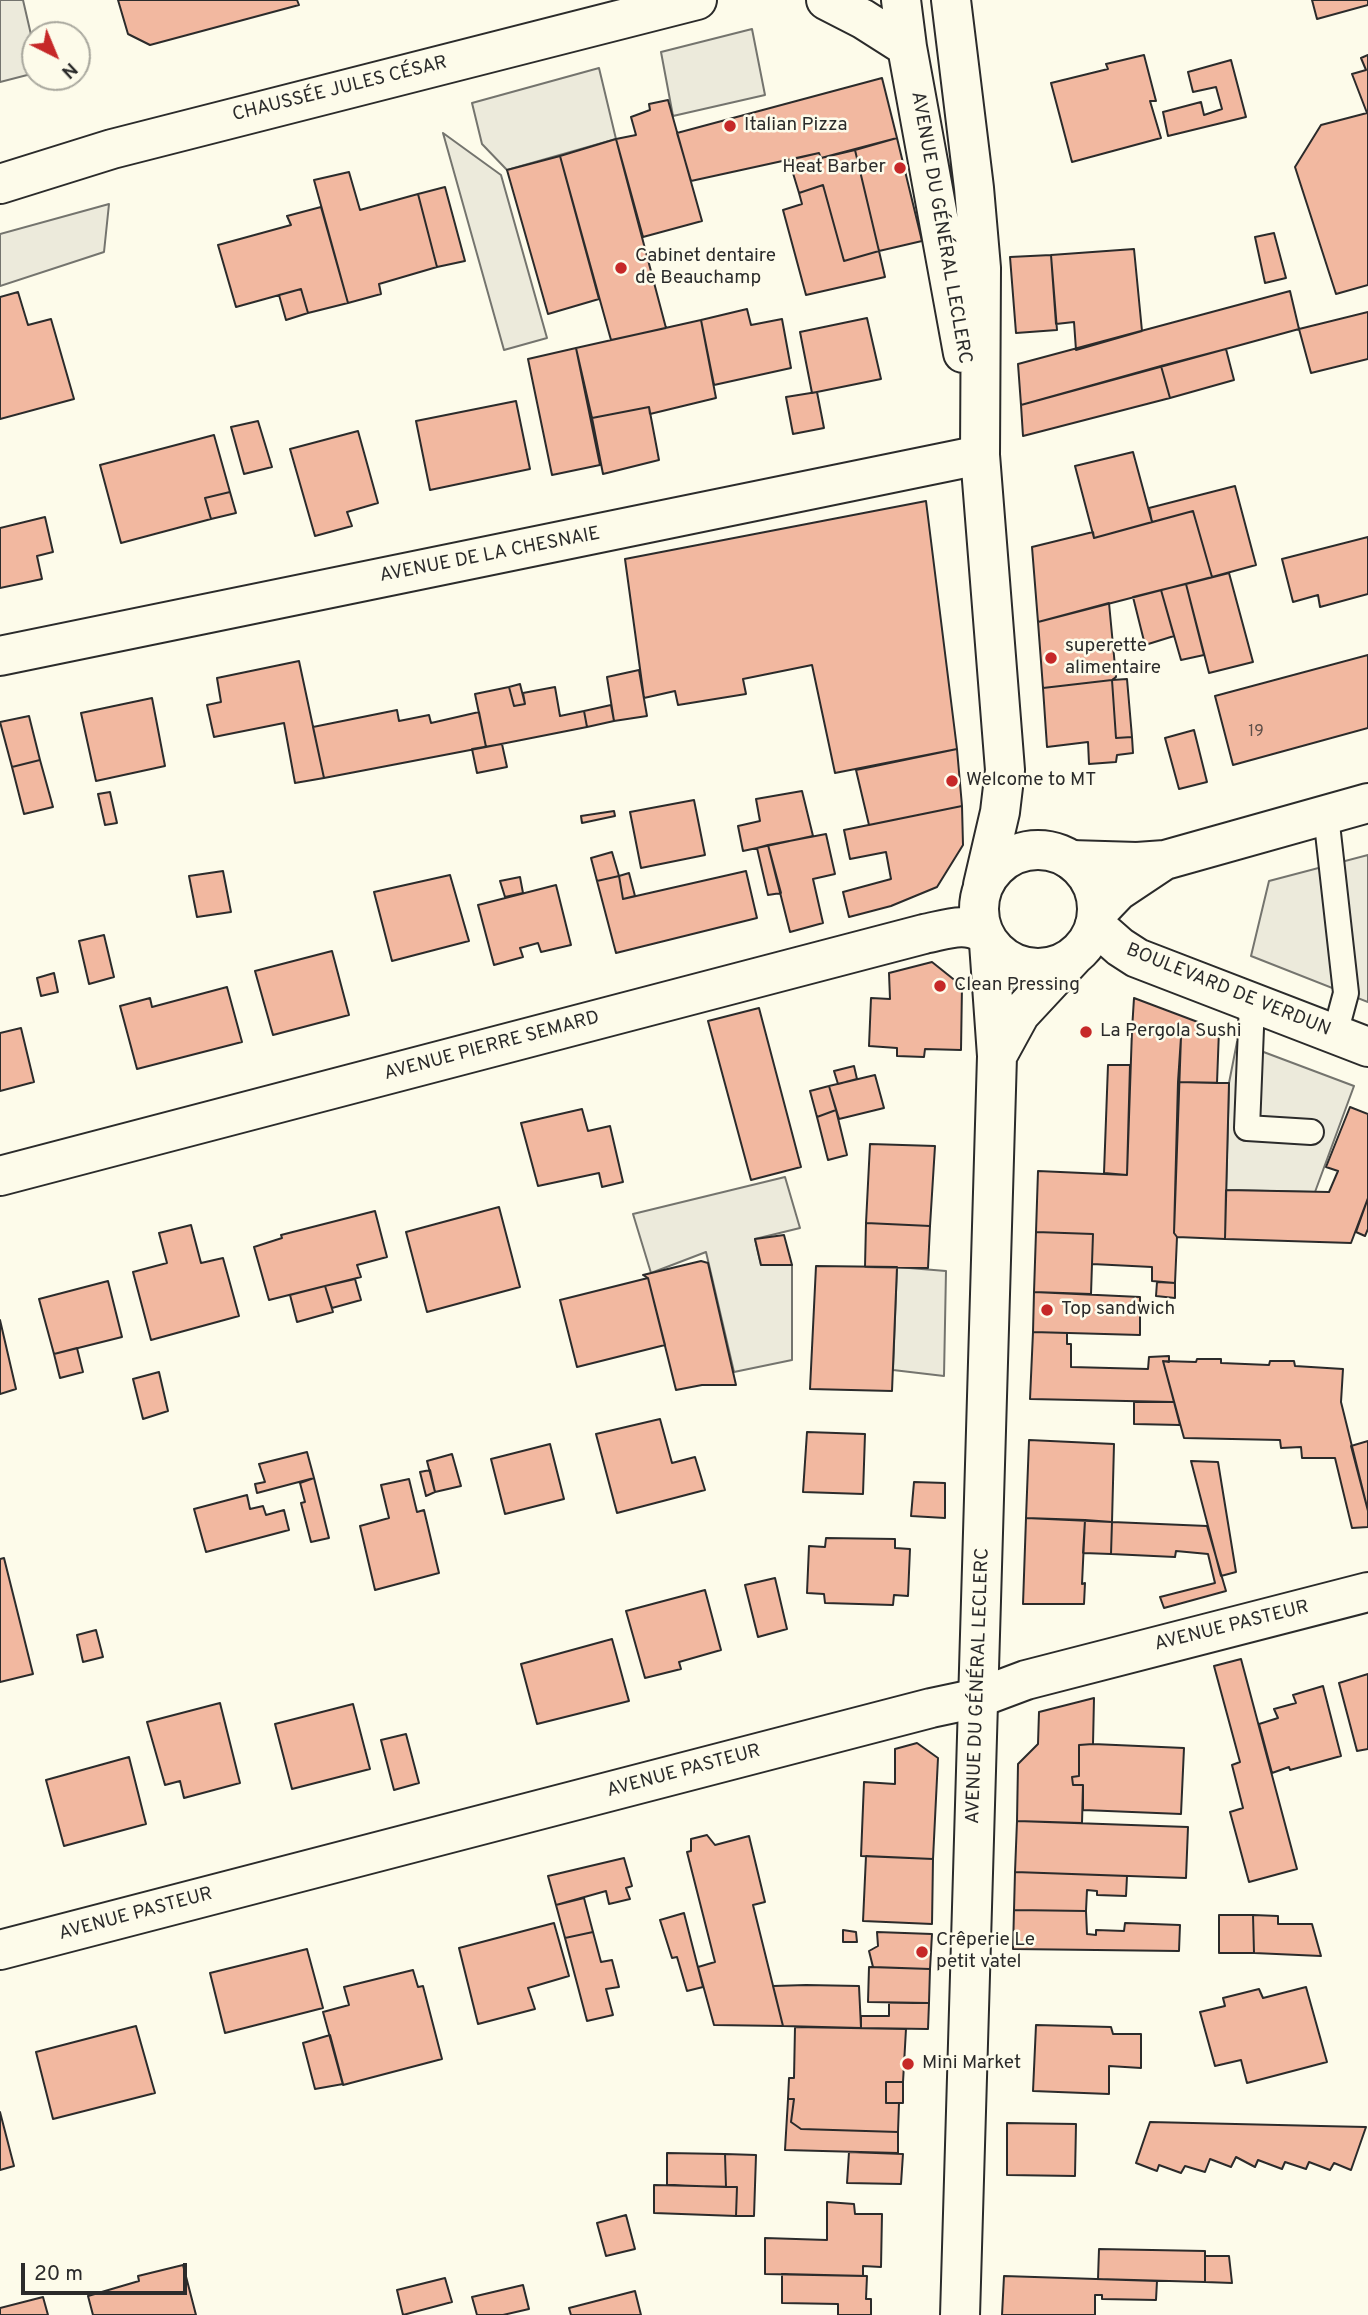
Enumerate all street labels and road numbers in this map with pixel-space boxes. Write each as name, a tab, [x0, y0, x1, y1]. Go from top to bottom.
street label: CHAUSSÉE JULES CÉSAR	[230, 52, 450, 128]
street label: AVENUE DU GÉNÉRAL LECLERC	[905, 90, 975, 366]
street label: AVENUE DE LA CHESNAIE	[378, 523, 602, 589]
street label: BOULEVARD DE VERDUN	[1122, 940, 1334, 1042]
street label: AVENUE PIERRE SEMARD	[382, 1007, 602, 1087]
street label: AVENUE DU GÉNÉRAL LECLERC	[963, 1548, 995, 1824]
street label: AVENUE PASTEUR	[1152, 1597, 1312, 1657]
street label: AVENUE PASTEUR	[605, 1740, 763, 1804]
street label: AVENUE PASTEUR	[57, 1883, 215, 1947]

